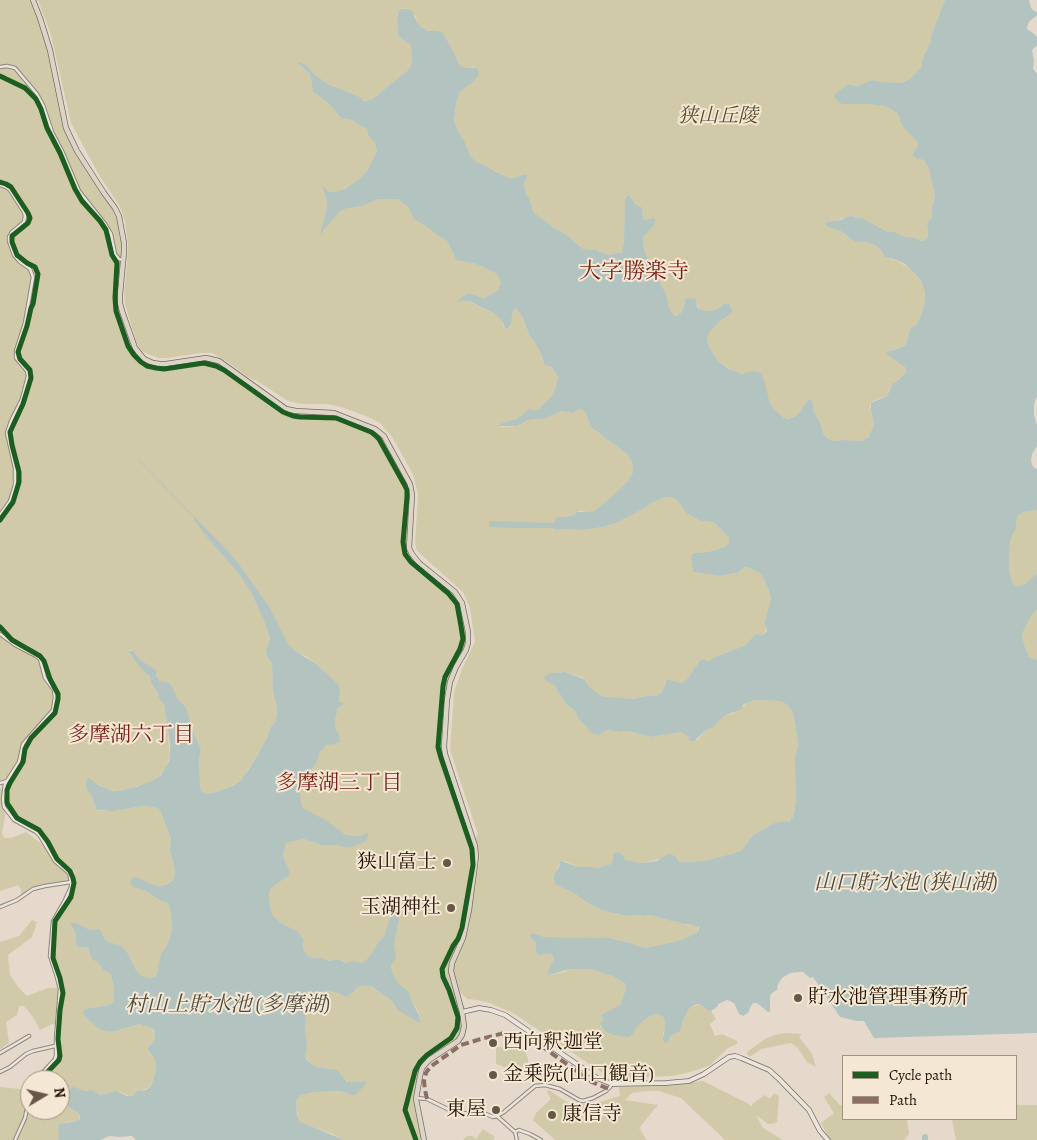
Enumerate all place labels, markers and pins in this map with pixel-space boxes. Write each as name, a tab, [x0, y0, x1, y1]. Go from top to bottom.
place label: 狭山富士	[357, 851, 437, 875]
marker: 狭山富士	[441, 857, 453, 869]
place label: 玉湖神社	[361, 896, 441, 920]
marker: 玉湖神社	[445, 902, 457, 914]
place label: 貯水池管理事務所	[808, 986, 968, 1010]
marker: 貯水池管理事務所	[792, 992, 804, 1004]
place label: 西向釈迦堂	[503, 1031, 603, 1055]
marker: 西向釈迦堂	[487, 1037, 499, 1049]
place label: 金乗院(山口観音)	[503, 1063, 654, 1087]
marker: 金乗院(山口観音)	[487, 1069, 499, 1081]
place label: 東屋	[446, 1098, 486, 1122]
place label: 康信寺	[562, 1103, 622, 1127]
marker: 東屋	[490, 1104, 502, 1116]
marker: 康信寺	[546, 1109, 558, 1121]

